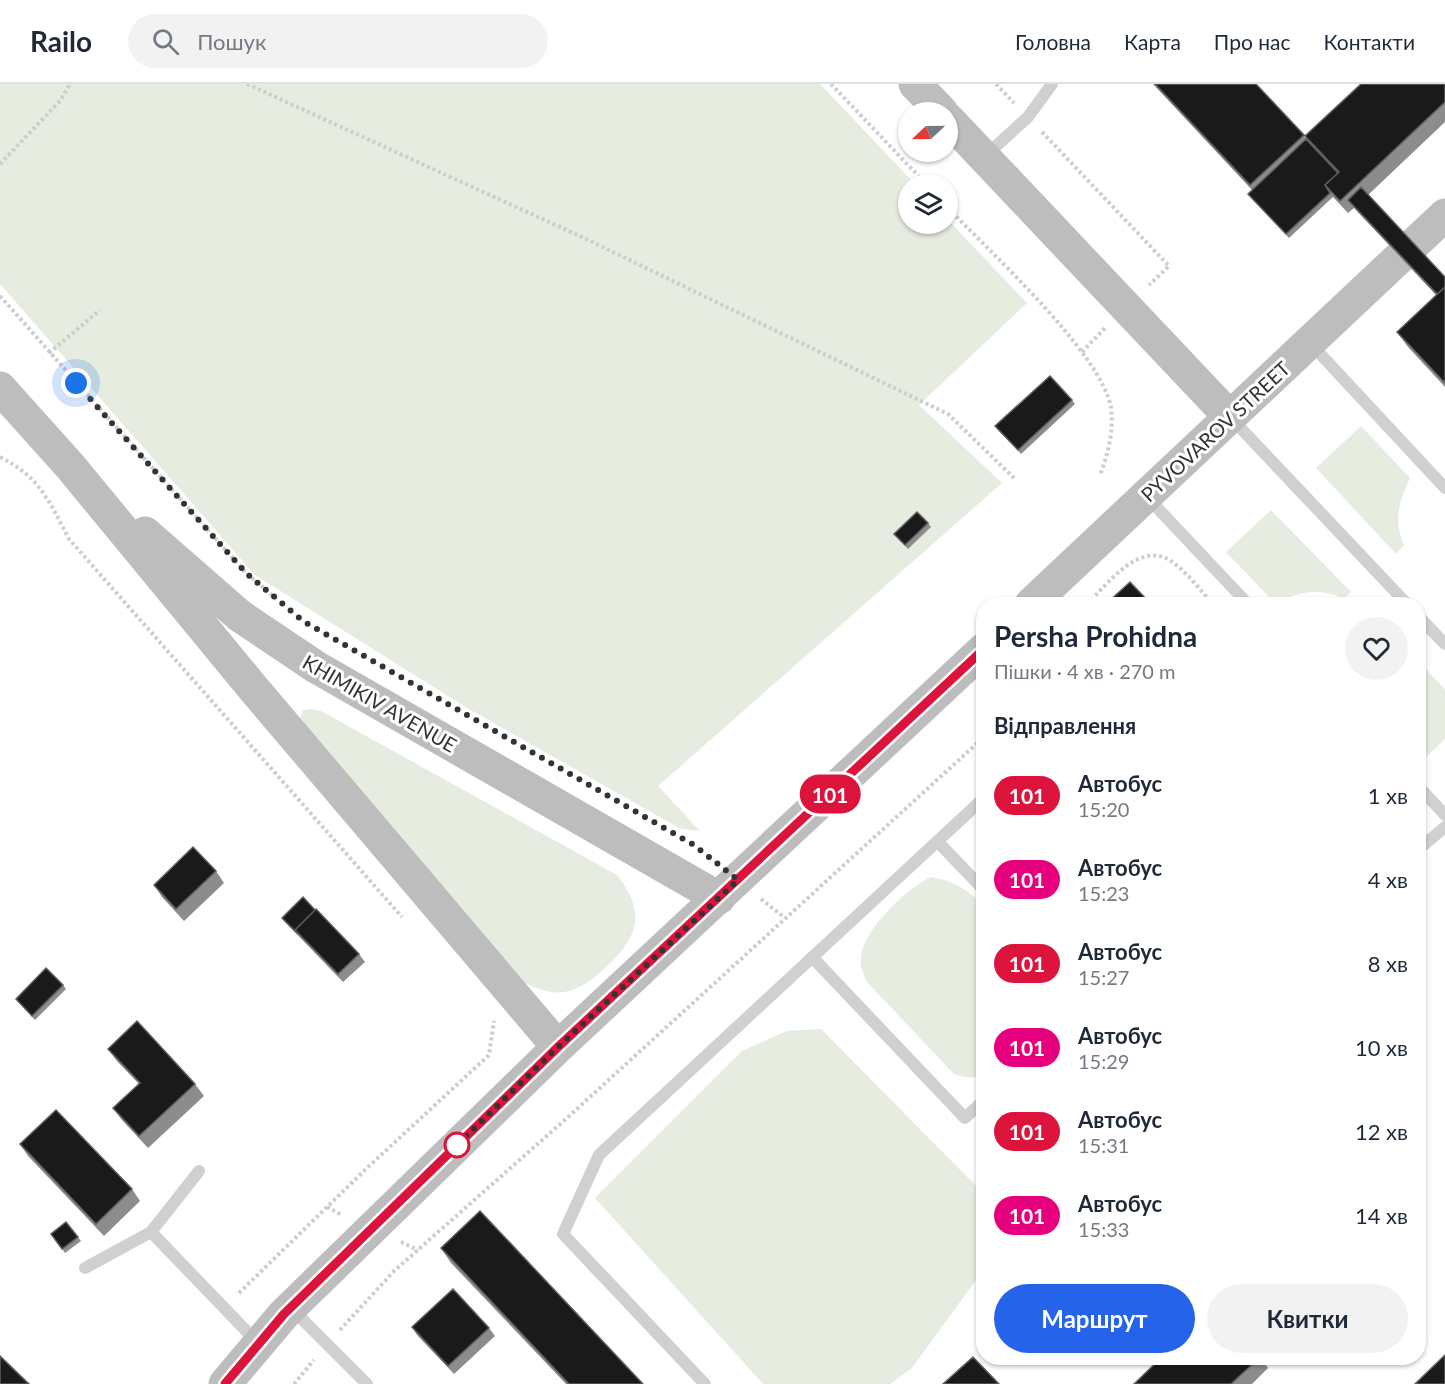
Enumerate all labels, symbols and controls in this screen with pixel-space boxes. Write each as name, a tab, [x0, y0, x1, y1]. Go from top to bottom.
search box	[128, 14, 548, 68]
text: Railo	[30, 24, 92, 58]
icon: search	[149, 25, 182, 58]
text: Пошук	[197, 28, 266, 55]
text: Головна	[1015, 29, 1091, 54]
text: Карта	[1124, 29, 1181, 54]
text: Про нас	[1214, 29, 1290, 54]
text: Контакти	[1323, 29, 1415, 54]
north arrow	[898, 102, 958, 162]
map controls	[898, 102, 958, 234]
button: layers	[898, 174, 958, 234]
street label: PYVOVAROV STREET	[1136, 356, 1295, 506]
your location	[61, 368, 91, 398]
button: heart	[1345, 617, 1408, 680]
text: Persha Prohidna	[994, 619, 1197, 653]
street label: KHIMIKIV AVENUE	[299, 649, 461, 757]
text: Пішки · 4 хв · 270 m	[994, 659, 1176, 683]
text: Відправлення	[994, 712, 1136, 739]
text: Автобус	[1078, 770, 1162, 797]
line badge: 101	[796, 774, 864, 814]
text: 101	[812, 782, 848, 807]
text: 1 хв	[1368, 782, 1408, 809]
text: 101	[1009, 783, 1045, 808]
text: 15:20	[1078, 797, 1129, 821]
text: Автобус	[1078, 854, 1162, 881]
text: 4 хв	[1368, 866, 1408, 893]
text: 101	[1009, 867, 1045, 892]
text: 15:23	[1078, 881, 1129, 905]
text: Автобус	[1078, 938, 1162, 965]
text: 8 хв	[1368, 950, 1408, 977]
text: 101	[1009, 951, 1045, 976]
text: 15:27	[1078, 965, 1129, 989]
text: Автобус	[1078, 1022, 1162, 1049]
text: 10 хв	[1355, 1034, 1408, 1061]
text: 101	[1009, 1035, 1045, 1060]
text: 15:29	[1078, 1049, 1129, 1073]
text: Автобус	[1078, 1106, 1162, 1133]
text: 12 хв	[1355, 1118, 1408, 1145]
text: 101	[1009, 1119, 1045, 1144]
unlabelled marker	[444, 1132, 470, 1158]
text: 15:31	[1078, 1133, 1129, 1157]
text: Автобус	[1078, 1190, 1162, 1217]
text: 14 хв	[1355, 1202, 1408, 1229]
text: 101	[1009, 1203, 1045, 1228]
text: 15:33	[1078, 1217, 1129, 1241]
button: Маршрут	[994, 1284, 1195, 1353]
button: Квитки	[1207, 1284, 1408, 1353]

